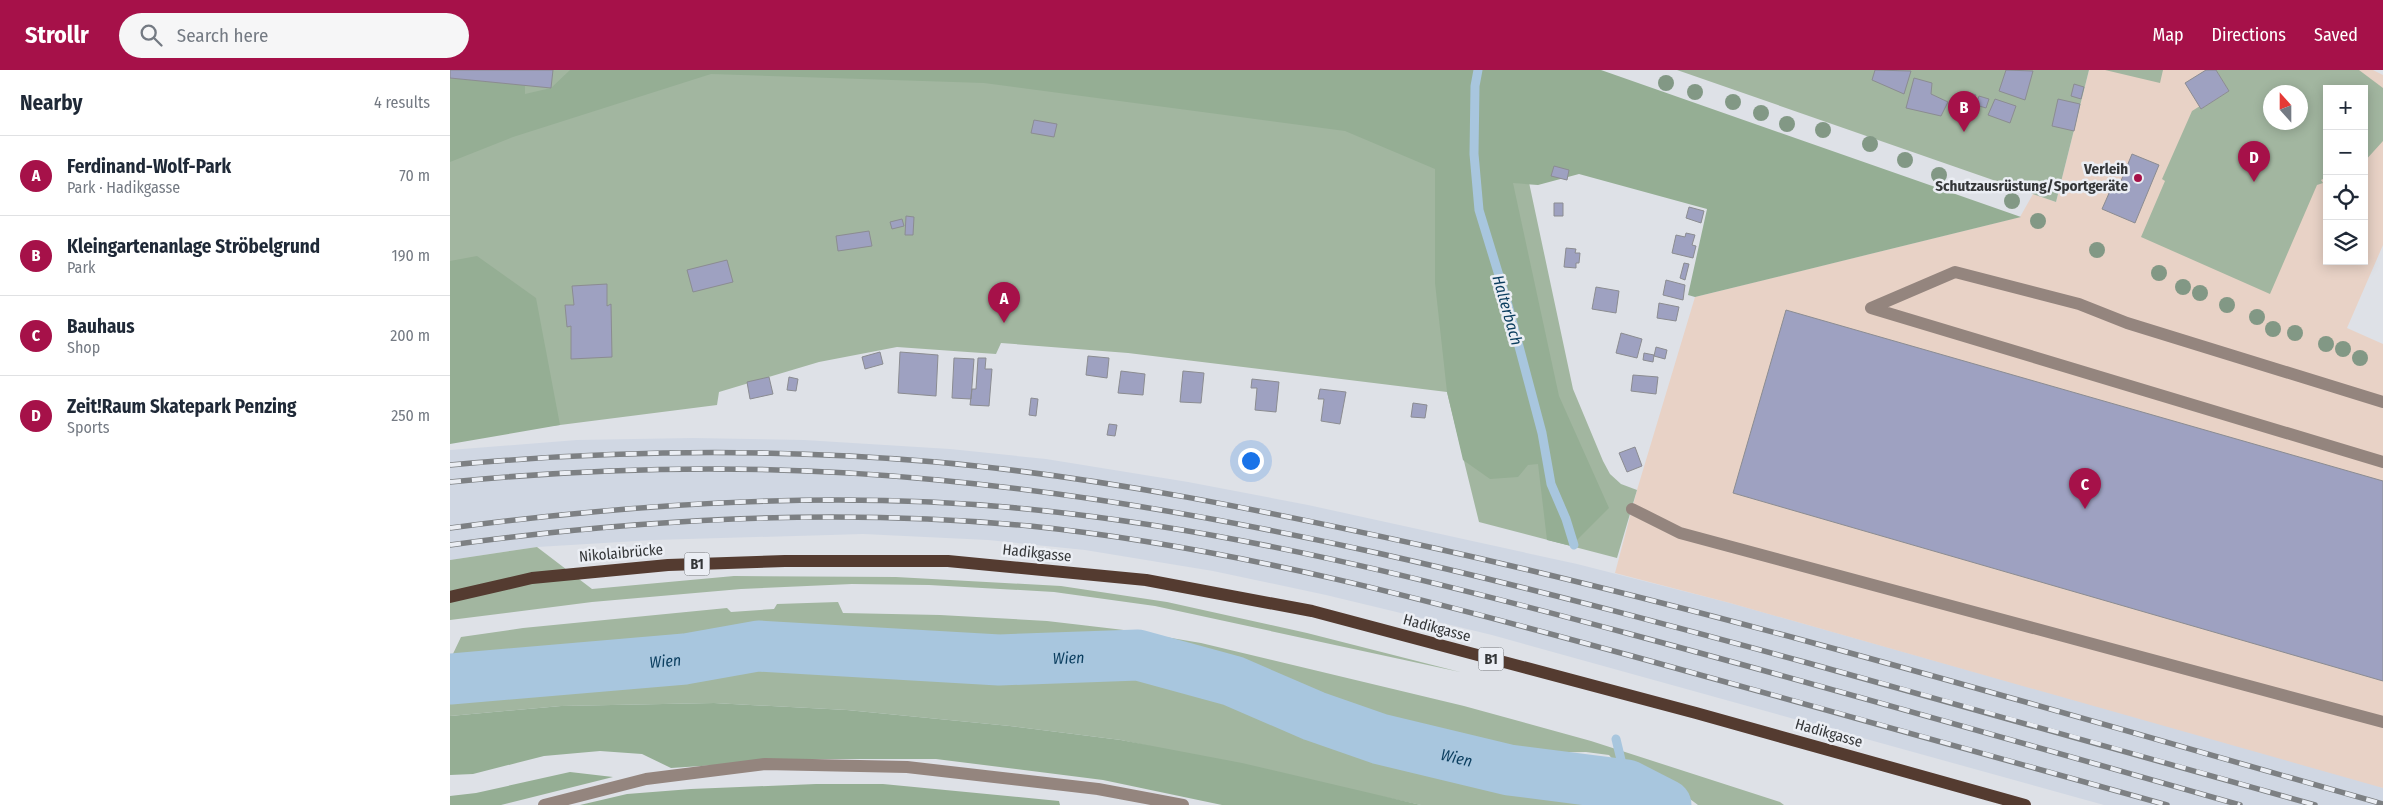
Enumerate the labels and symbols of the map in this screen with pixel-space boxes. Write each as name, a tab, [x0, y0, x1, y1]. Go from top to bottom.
north arrow	[2263, 85, 2308, 130]
pin: B	[1948, 91, 1980, 132]
pin: D	[2238, 141, 2270, 182]
place label: Verleih Schutzausrüstung/Sportgeräte	[1935, 160, 2128, 195]
marker: Verleih Schutzausrüstung/Sportgeräte	[2132, 172, 2144, 184]
water label: Halterbach	[1488, 273, 1527, 347]
pin: A	[988, 282, 1020, 323]
your location	[1238, 448, 1264, 474]
pin: C	[2069, 468, 2101, 509]
street label: Nikolaibrücke	[578, 540, 664, 566]
street label: Hadikgasse	[1002, 540, 1072, 566]
road number: B1	[684, 552, 710, 576]
street label: Hadikgasse	[1401, 610, 1473, 646]
water label: Wien	[1052, 648, 1085, 668]
road number: B1	[1478, 648, 1504, 670]
water label: Wien	[649, 650, 682, 672]
street label: Hadikgasse	[1793, 715, 1865, 751]
water label: Wien	[1439, 745, 1474, 771]

